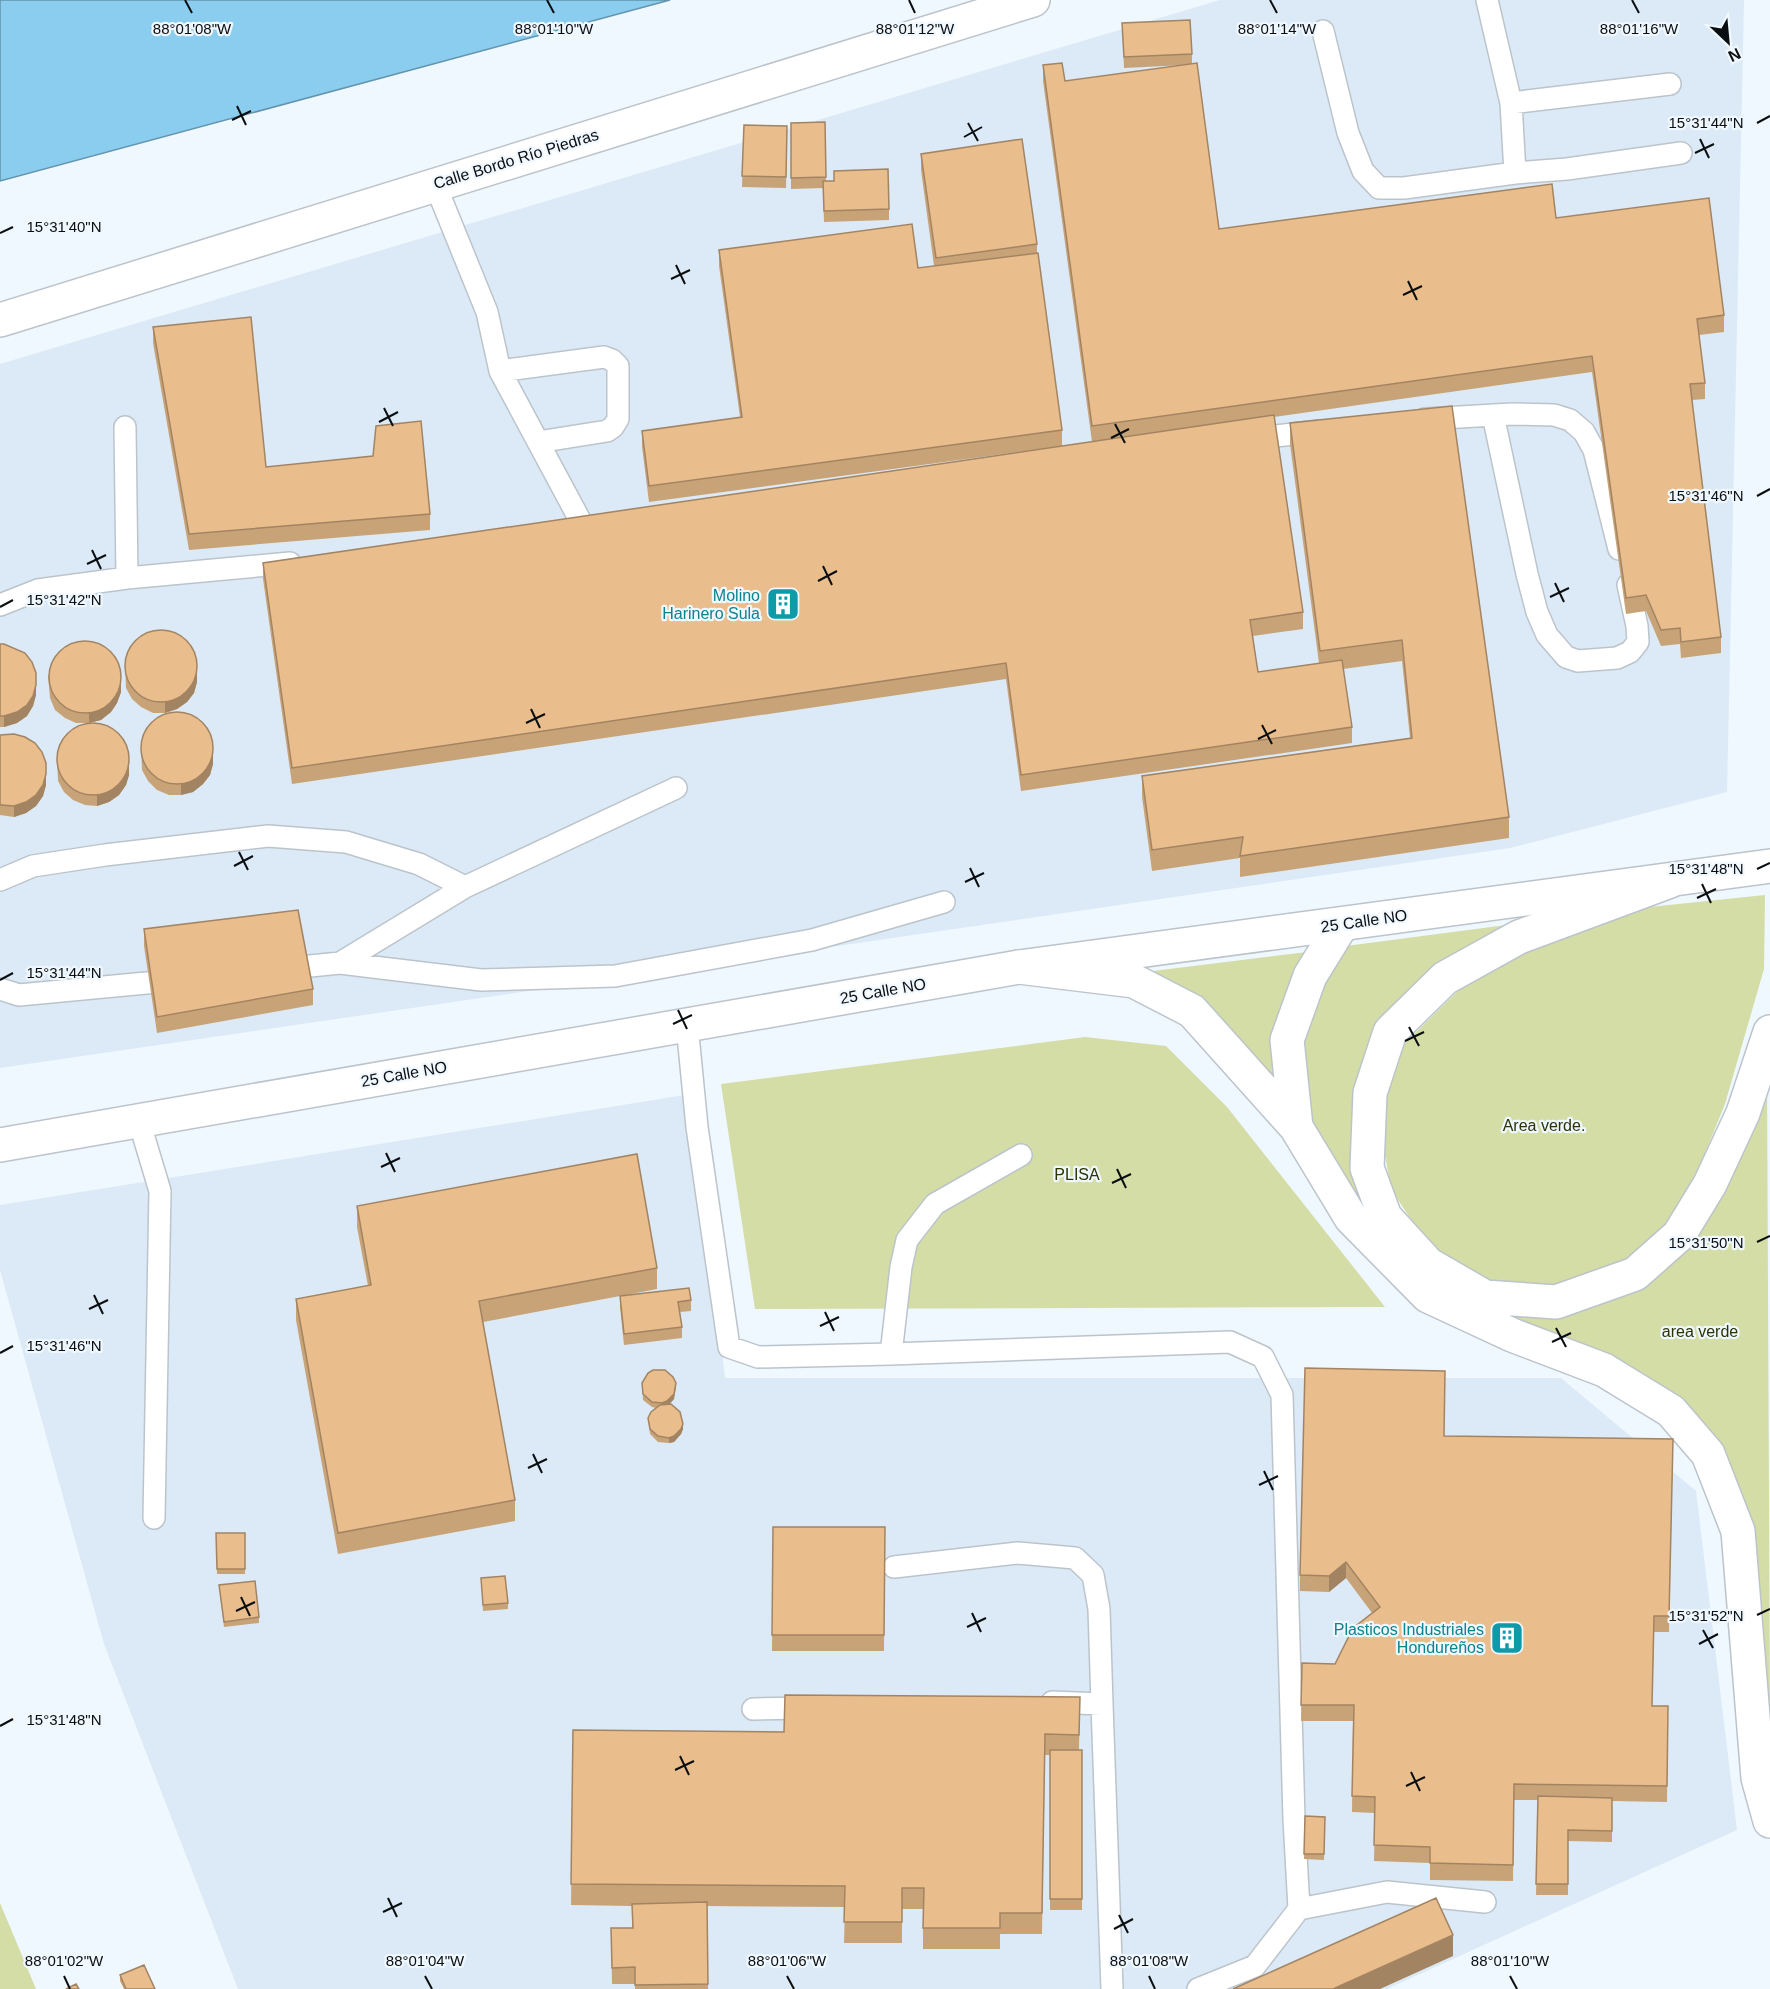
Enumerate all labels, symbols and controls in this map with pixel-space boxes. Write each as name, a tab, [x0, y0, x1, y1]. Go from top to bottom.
north arrow	[1698, 12, 1758, 72]
text: 88°01'08"W	[153, 20, 232, 37]
text: 88°01'10"W	[515, 20, 594, 37]
text: 88°01'12"W	[876, 20, 955, 37]
text: 88°01'14"W	[1238, 20, 1317, 37]
text: 88°01'16"W	[1600, 20, 1679, 37]
text: N	[1725, 45, 1743, 65]
text: 15°31'44"N	[1668, 114, 1744, 131]
street label: Calle Bordo Río Piedras	[431, 126, 601, 192]
text: 15°31'40"N	[26, 218, 102, 235]
text: 15°31'46"N	[1668, 487, 1744, 504]
building icon: Molino Harinero Sula	[765, 586, 801, 622]
place label: Molino Harinero Sula	[662, 587, 760, 622]
text: 15°31'42"N	[26, 591, 102, 608]
text: 15°31'48"N	[1668, 860, 1744, 877]
street label: 25 Calle NO	[1320, 907, 1408, 935]
text: 15°31'44"N	[26, 964, 102, 981]
street label: 25 Calle NO	[839, 975, 927, 1007]
street label: 25 Calle NO	[360, 1058, 448, 1090]
park label: Area verde.	[1503, 1117, 1585, 1134]
park label: PLISA	[1054, 1166, 1100, 1183]
text: 15°31'50"N	[1668, 1234, 1744, 1251]
park label: area verde	[1662, 1323, 1738, 1340]
text: 15°31'46"N	[26, 1337, 102, 1354]
text: 15°31'52"N	[1668, 1607, 1744, 1624]
building icon: Plasticos Industriales Hondureños	[1489, 1620, 1525, 1656]
place label: Plasticos Industriales Hondureños	[1334, 1621, 1484, 1656]
text: 15°31'48"N	[26, 1711, 102, 1728]
text: 88°01'02"W	[25, 1952, 104, 1969]
text: 88°01'04"W	[386, 1952, 465, 1969]
text: 88°01'06"W	[748, 1952, 827, 1969]
text: 88°01'08"W	[1110, 1952, 1189, 1969]
text: 88°01'10"W	[1471, 1952, 1550, 1969]

